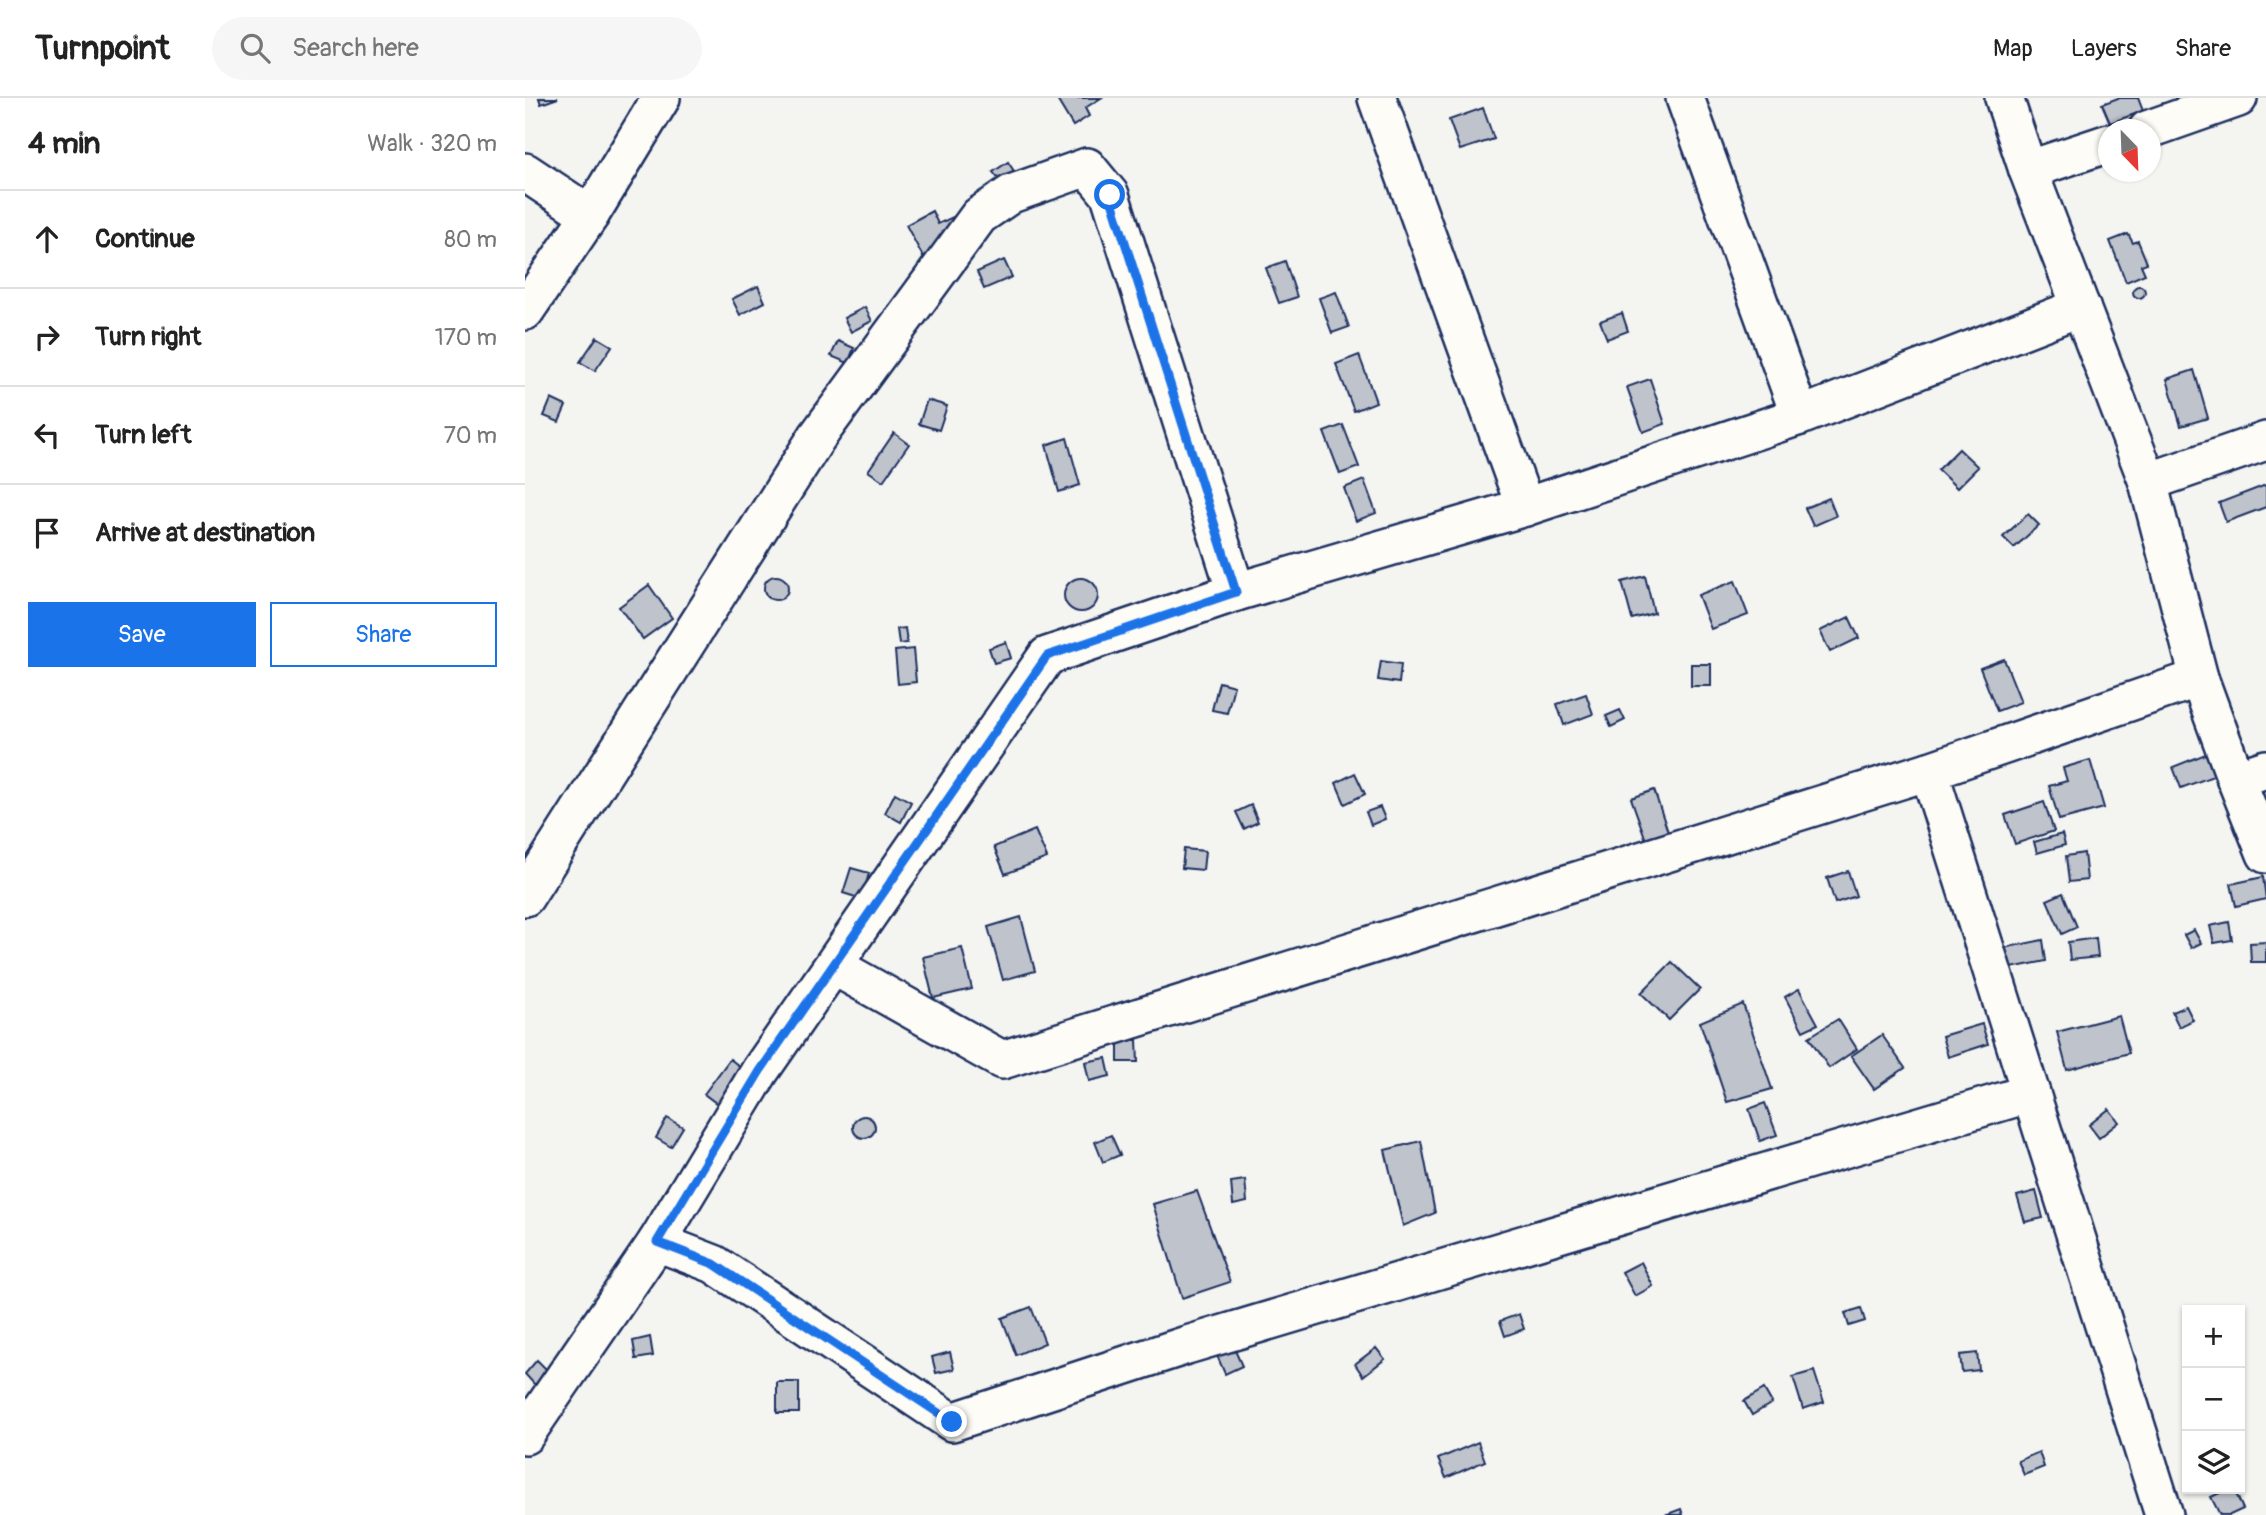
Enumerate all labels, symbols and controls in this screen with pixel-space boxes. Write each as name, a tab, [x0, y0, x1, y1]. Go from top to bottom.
search box	[212, 17, 702, 80]
text: Turnpoint	[35, 28, 170, 69]
icon: search	[236, 29, 274, 67]
text: Search here	[292, 32, 419, 64]
text: Map	[1993, 34, 2033, 63]
text: Layers	[2071, 34, 2137, 63]
text: Share	[2175, 34, 2231, 63]
north arrow	[2098, 119, 2161, 182]
text: 4 min	[28, 125, 101, 162]
text: Walk · 320 m	[367, 129, 497, 158]
route start	[1094, 179, 1125, 210]
icon: ahead	[28, 220, 66, 258]
text: Continue	[95, 223, 195, 255]
text: 80 m	[444, 225, 497, 254]
icon: right	[28, 318, 66, 356]
text: Turn right	[95, 321, 201, 353]
text: 170 m	[435, 323, 497, 352]
icon: left	[28, 416, 66, 454]
text: Turn left	[95, 419, 191, 451]
text: 70 m	[444, 421, 497, 450]
icon: arrive	[28, 514, 66, 552]
text: Arrive at destination	[95, 517, 315, 549]
button: Save	[28, 602, 256, 667]
button: Share	[270, 602, 497, 667]
map controls	[2182, 1305, 2245, 1494]
button: +	[2182, 1305, 2245, 1368]
button: −	[2182, 1368, 2245, 1431]
route end	[936, 1406, 967, 1437]
button: layers	[2182, 1431, 2245, 1494]

